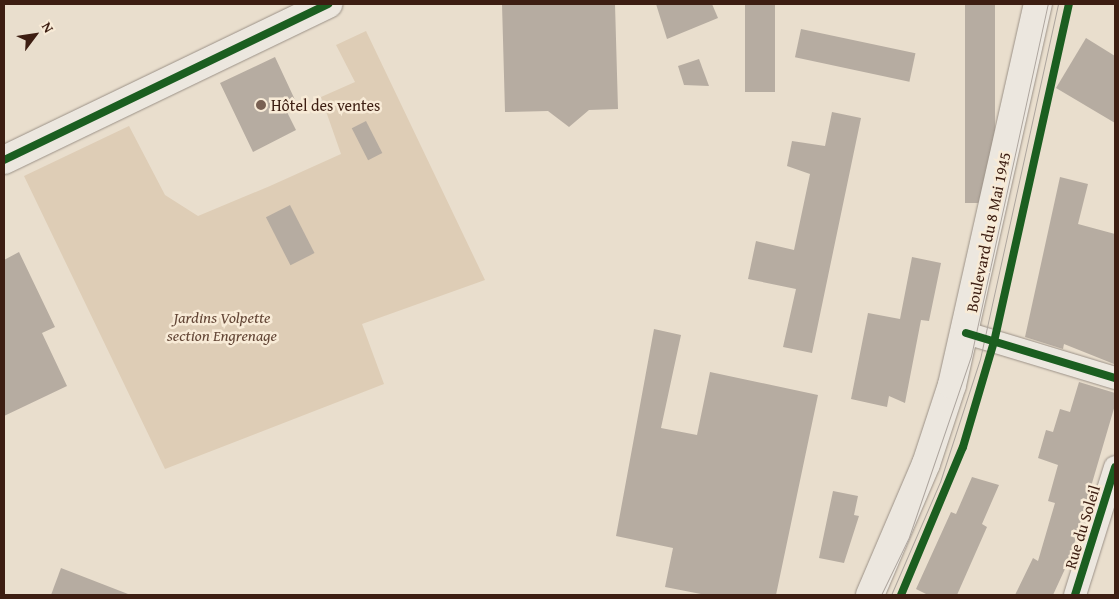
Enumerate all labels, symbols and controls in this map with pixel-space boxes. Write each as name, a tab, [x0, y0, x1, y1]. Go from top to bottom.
north arrow	[10, 10, 60, 60]
text: N	[37, 18, 59, 36]
place label: Hôtel des ventes	[271, 95, 380, 115]
marker: Hôtel des ventes	[255, 99, 267, 111]
street label: Boulevard du 8 Mai 1945	[962, 150, 1014, 314]
park label: Jardins Volpette section Engrenage	[167, 307, 277, 345]
street label: Rue du Soleil	[1060, 483, 1104, 571]

